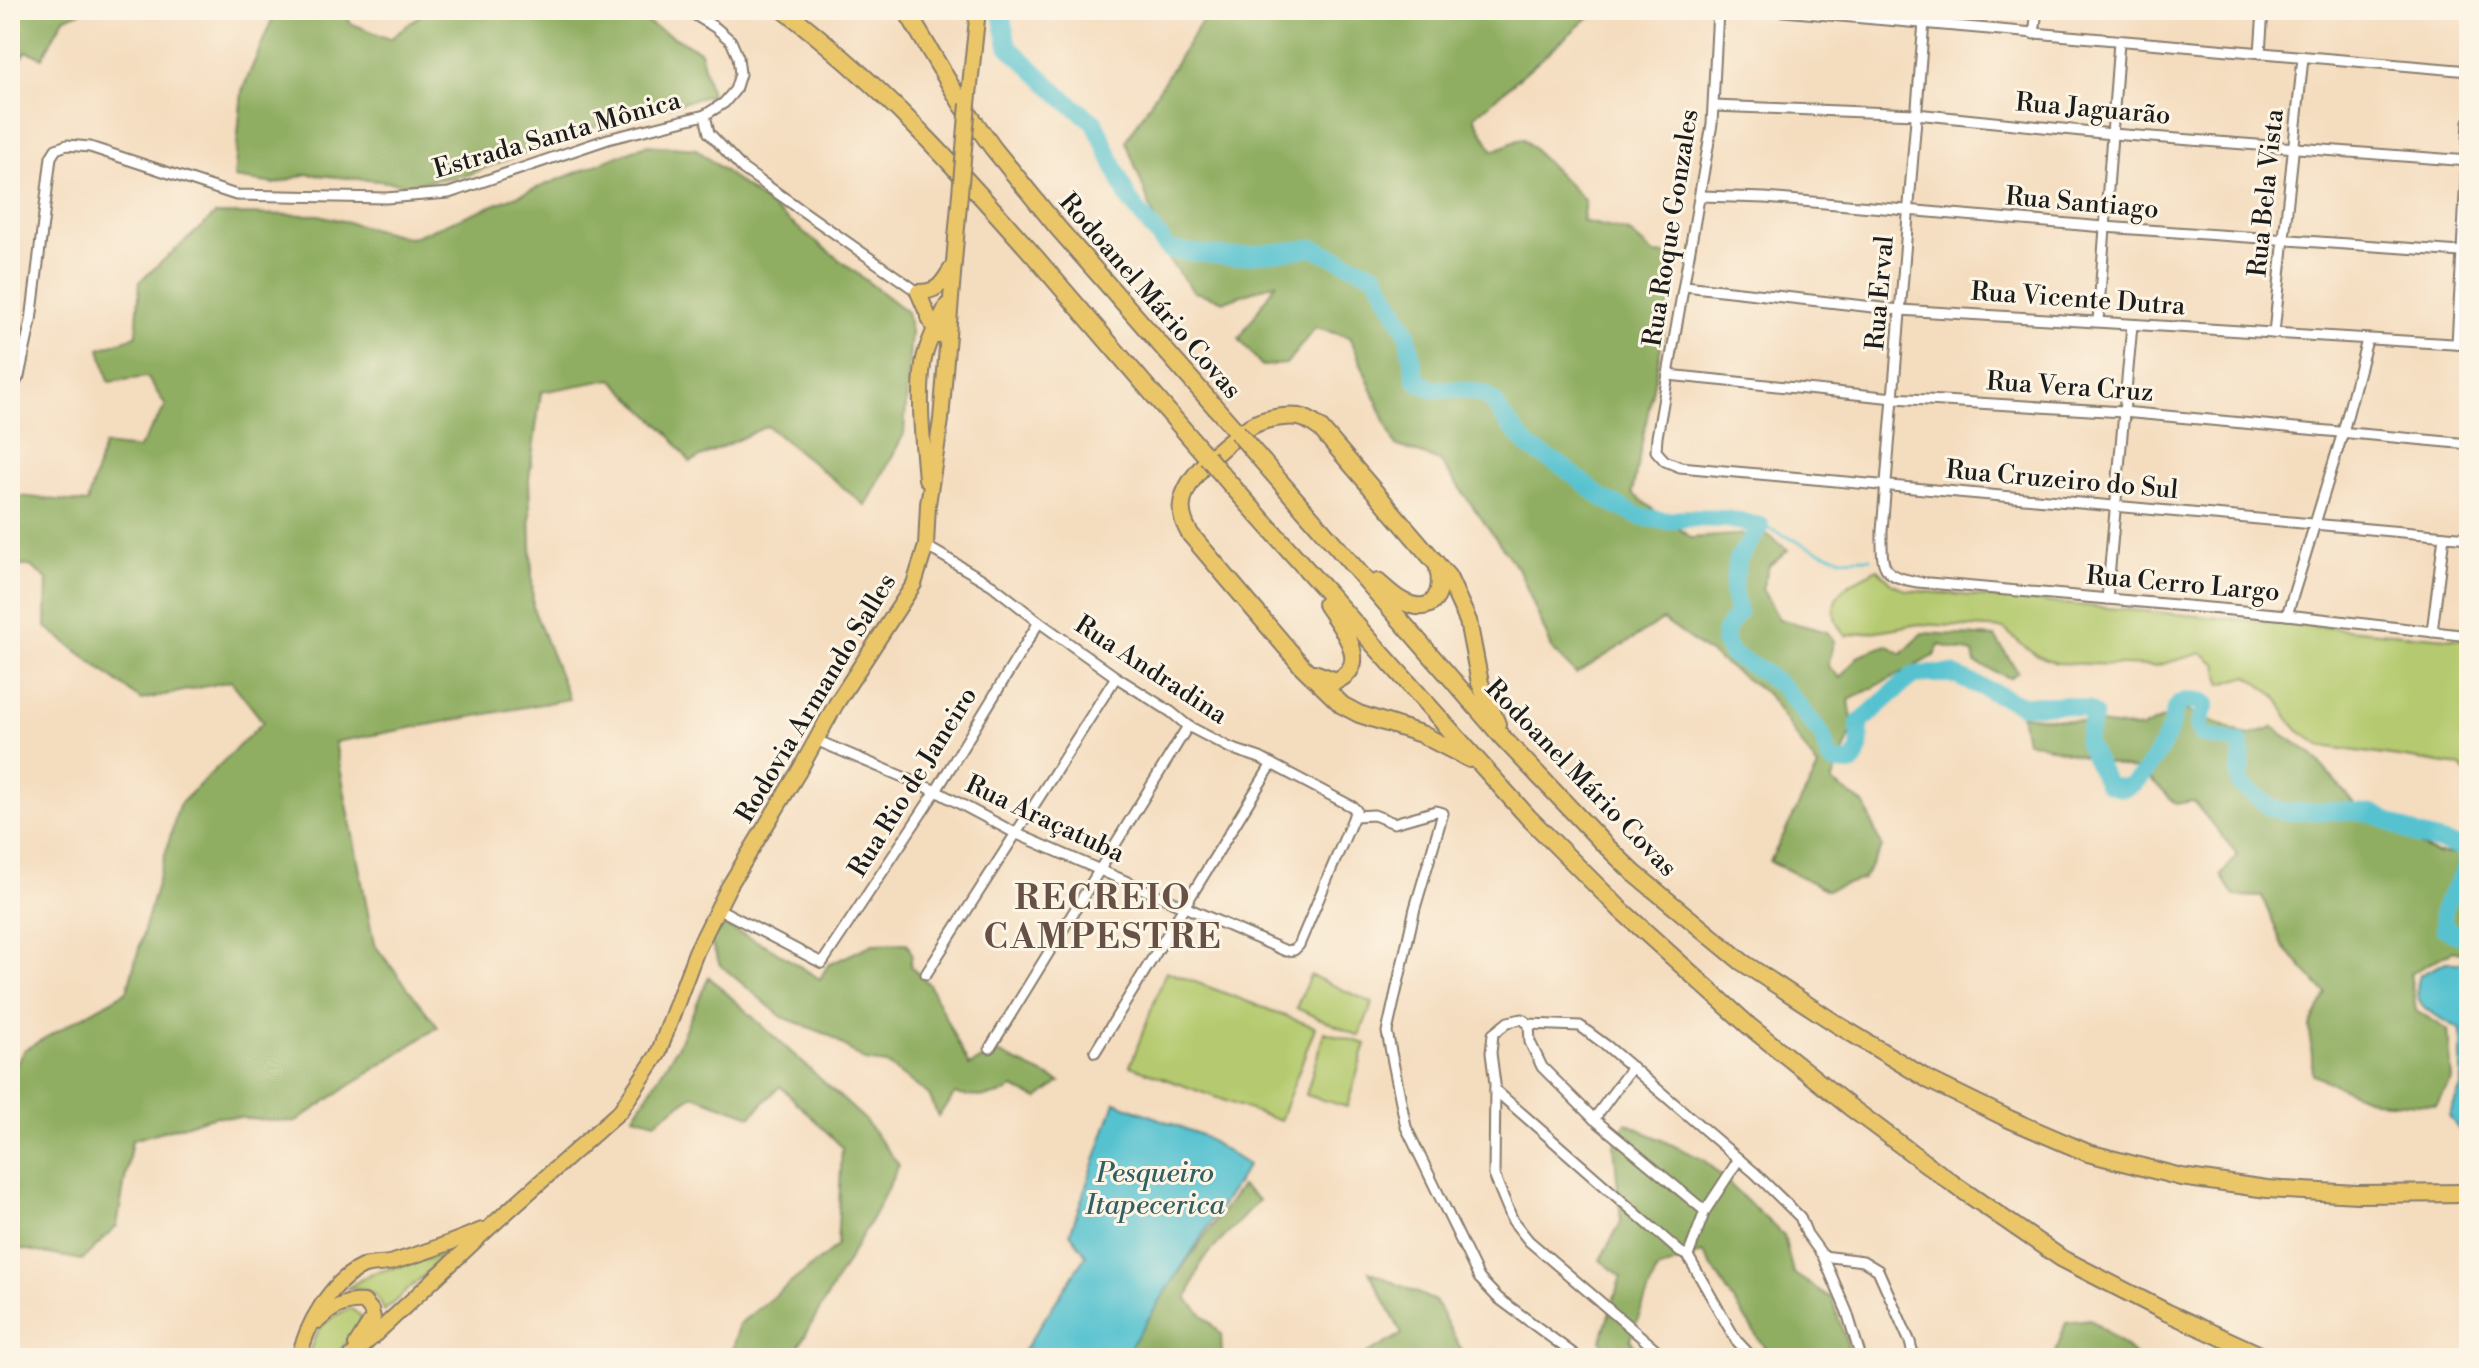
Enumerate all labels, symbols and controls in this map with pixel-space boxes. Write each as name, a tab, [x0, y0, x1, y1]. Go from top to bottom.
street label: Estrada Santa Mônica	[430, 84, 685, 186]
street label: Rua Jaguarão	[2014, 86, 2172, 132]
street label: Rua Bela Vista	[2241, 106, 2291, 279]
street label: Rua Roque Gonzales	[1636, 107, 1706, 349]
street label: Rua Santiago	[2004, 180, 2160, 226]
street label: Rodoanel Mário Covas	[1052, 186, 1248, 406]
street label: Rua Erval	[1859, 234, 1901, 352]
street label: Rua Vicente Dutra	[1970, 276, 2187, 323]
street label: Rua Vera Cruz	[1985, 365, 2155, 409]
street label: Rua Cruzeiro do Sul	[1944, 454, 2180, 506]
street label: Rua Cerro Largo	[2085, 560, 2281, 608]
street label: Rodovia Armando Salles	[729, 568, 903, 828]
street label: Rua Andradina	[1069, 609, 1234, 732]
street label: Rodoanel Mário Covas	[1478, 673, 1684, 883]
street label: Rua Rio de Janeiro	[842, 681, 984, 883]
street label: Rua Araçatuba	[960, 768, 1130, 870]
district label: RECREIO CAMPESTRE	[983, 878, 1223, 959]
water label: Pesqueiro Itapecerica	[1084, 1156, 1225, 1223]

